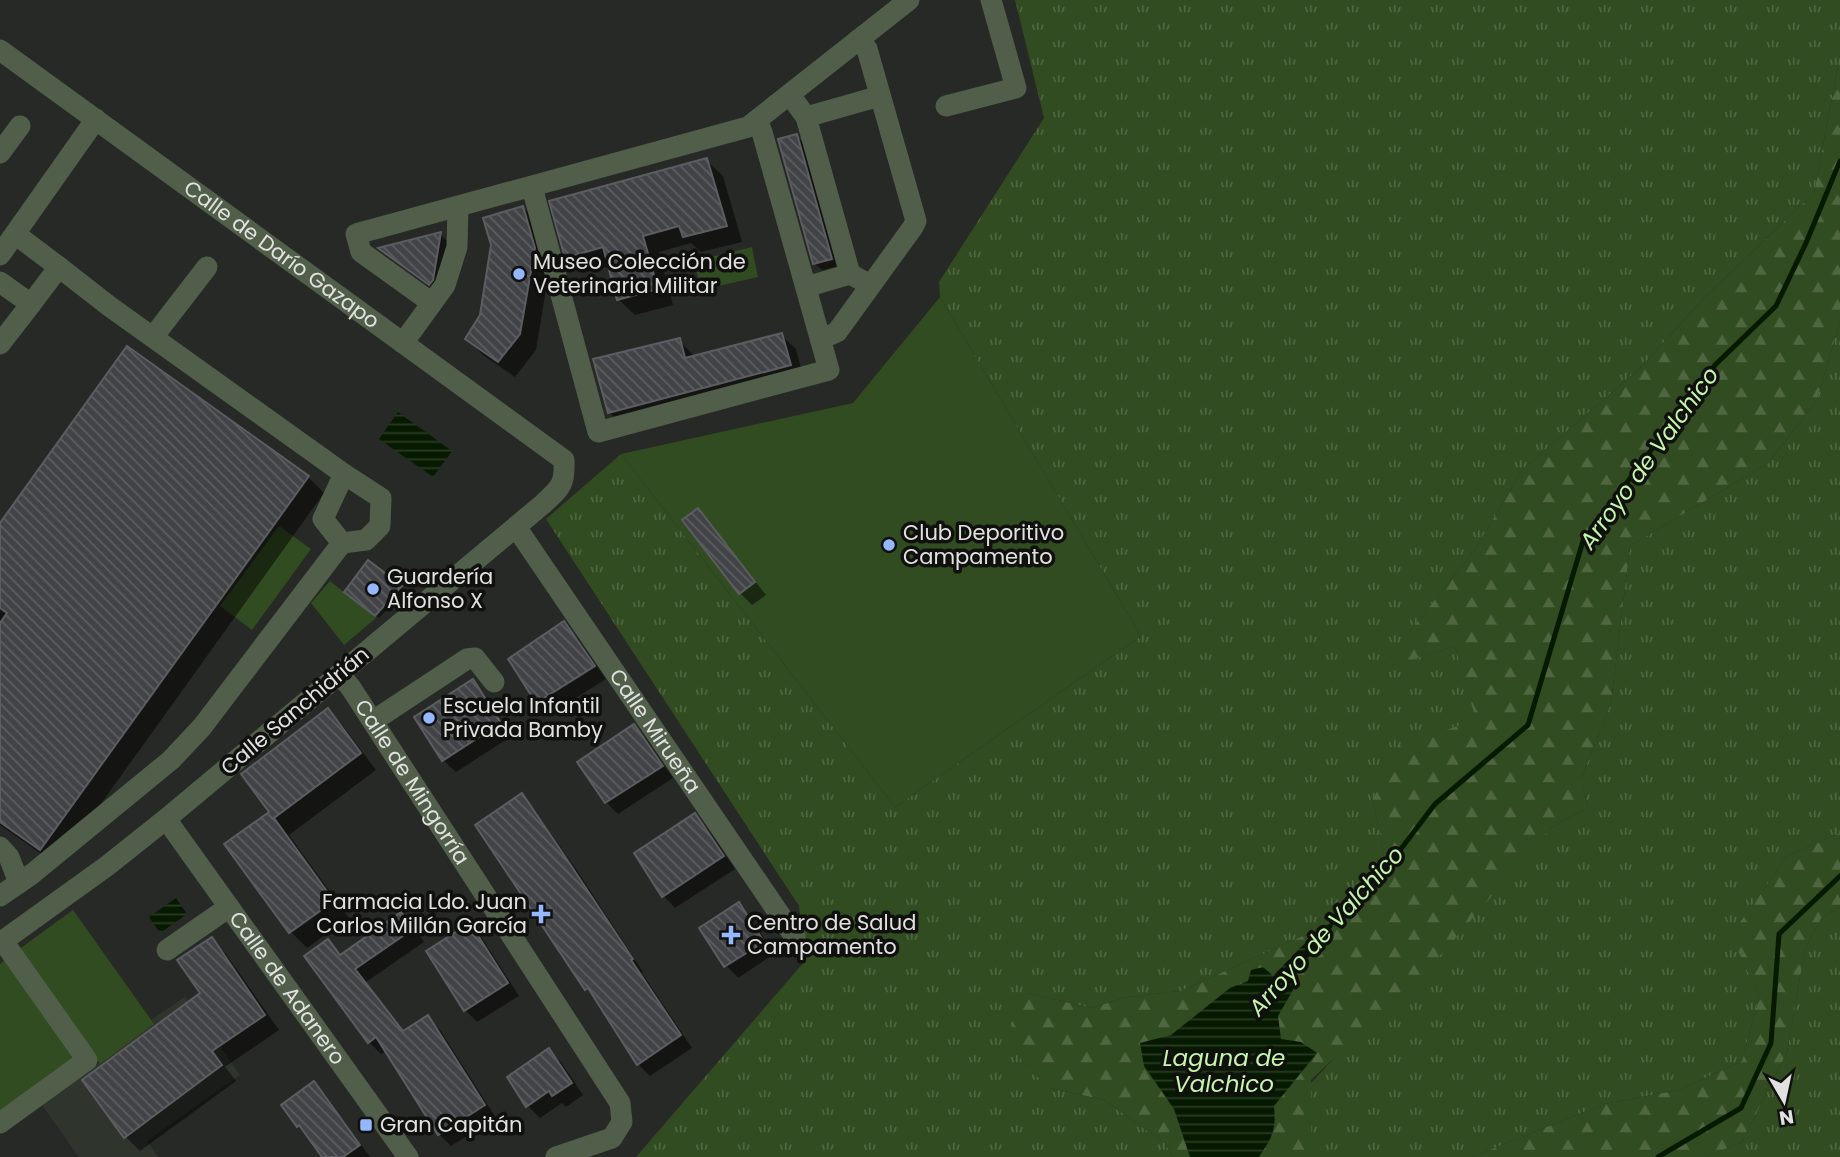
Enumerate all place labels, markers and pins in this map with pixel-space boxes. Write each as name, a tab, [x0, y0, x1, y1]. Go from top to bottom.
place label: Museo Colección de Veterinaria Militar	[533, 247, 746, 300]
marker: Museo Colección de Veterinaria Militar	[511, 266, 527, 282]
place label: Club Deporitivo Campamento	[903, 518, 1064, 571]
marker: Club Deporitivo Campamento	[881, 537, 897, 553]
place label: Guardería Alfonso X	[387, 562, 493, 615]
marker: Guardería Alfonso X	[365, 581, 381, 597]
place label: Escuela Infantil Privada Bamby	[443, 691, 603, 744]
marker: Escuela Infantil Privada Bamby	[421, 710, 437, 726]
place label: Farmacia Ldo. Juan Carlos Millán García	[316, 887, 527, 940]
marker: Farmacia Ldo. Juan Carlos Millán García	[533, 906, 549, 922]
place label: Centro de Salud Campamento	[747, 908, 916, 961]
marker: Centro de Salud Campamento	[721, 925, 741, 945]
place label: Gran Capitán	[380, 1110, 522, 1139]
marker: Gran Capitán	[358, 1117, 374, 1133]

